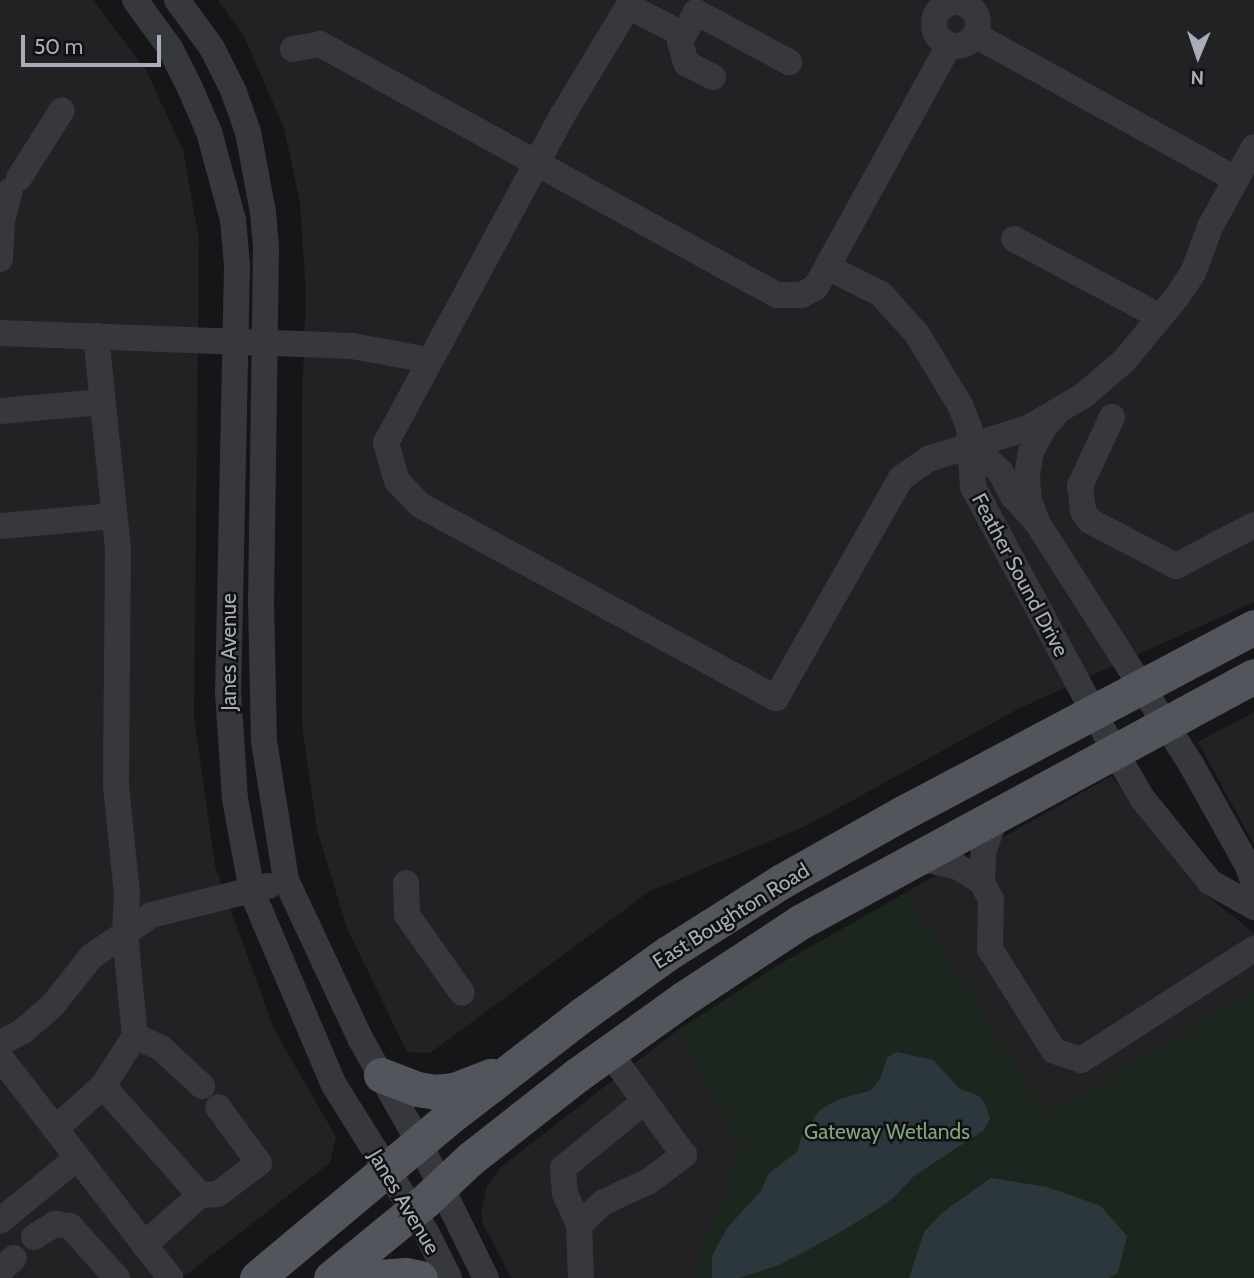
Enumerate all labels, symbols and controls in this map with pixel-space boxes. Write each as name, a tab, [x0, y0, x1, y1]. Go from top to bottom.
scale bar	[24, 21, 164, 65]
north arrow	[1163, 21, 1233, 91]
text: 50 m	[34, 34, 83, 59]
text: N	[1190, 66, 1204, 89]
street label: Feather Sound Drive	[966, 489, 1074, 661]
street label: Janes Avenue	[216, 593, 242, 711]
street label: East Boughton Road	[648, 858, 814, 974]
park label: Gateway Wetlands	[804, 1119, 970, 1145]
street label: Janes Avenue	[363, 1145, 445, 1259]

